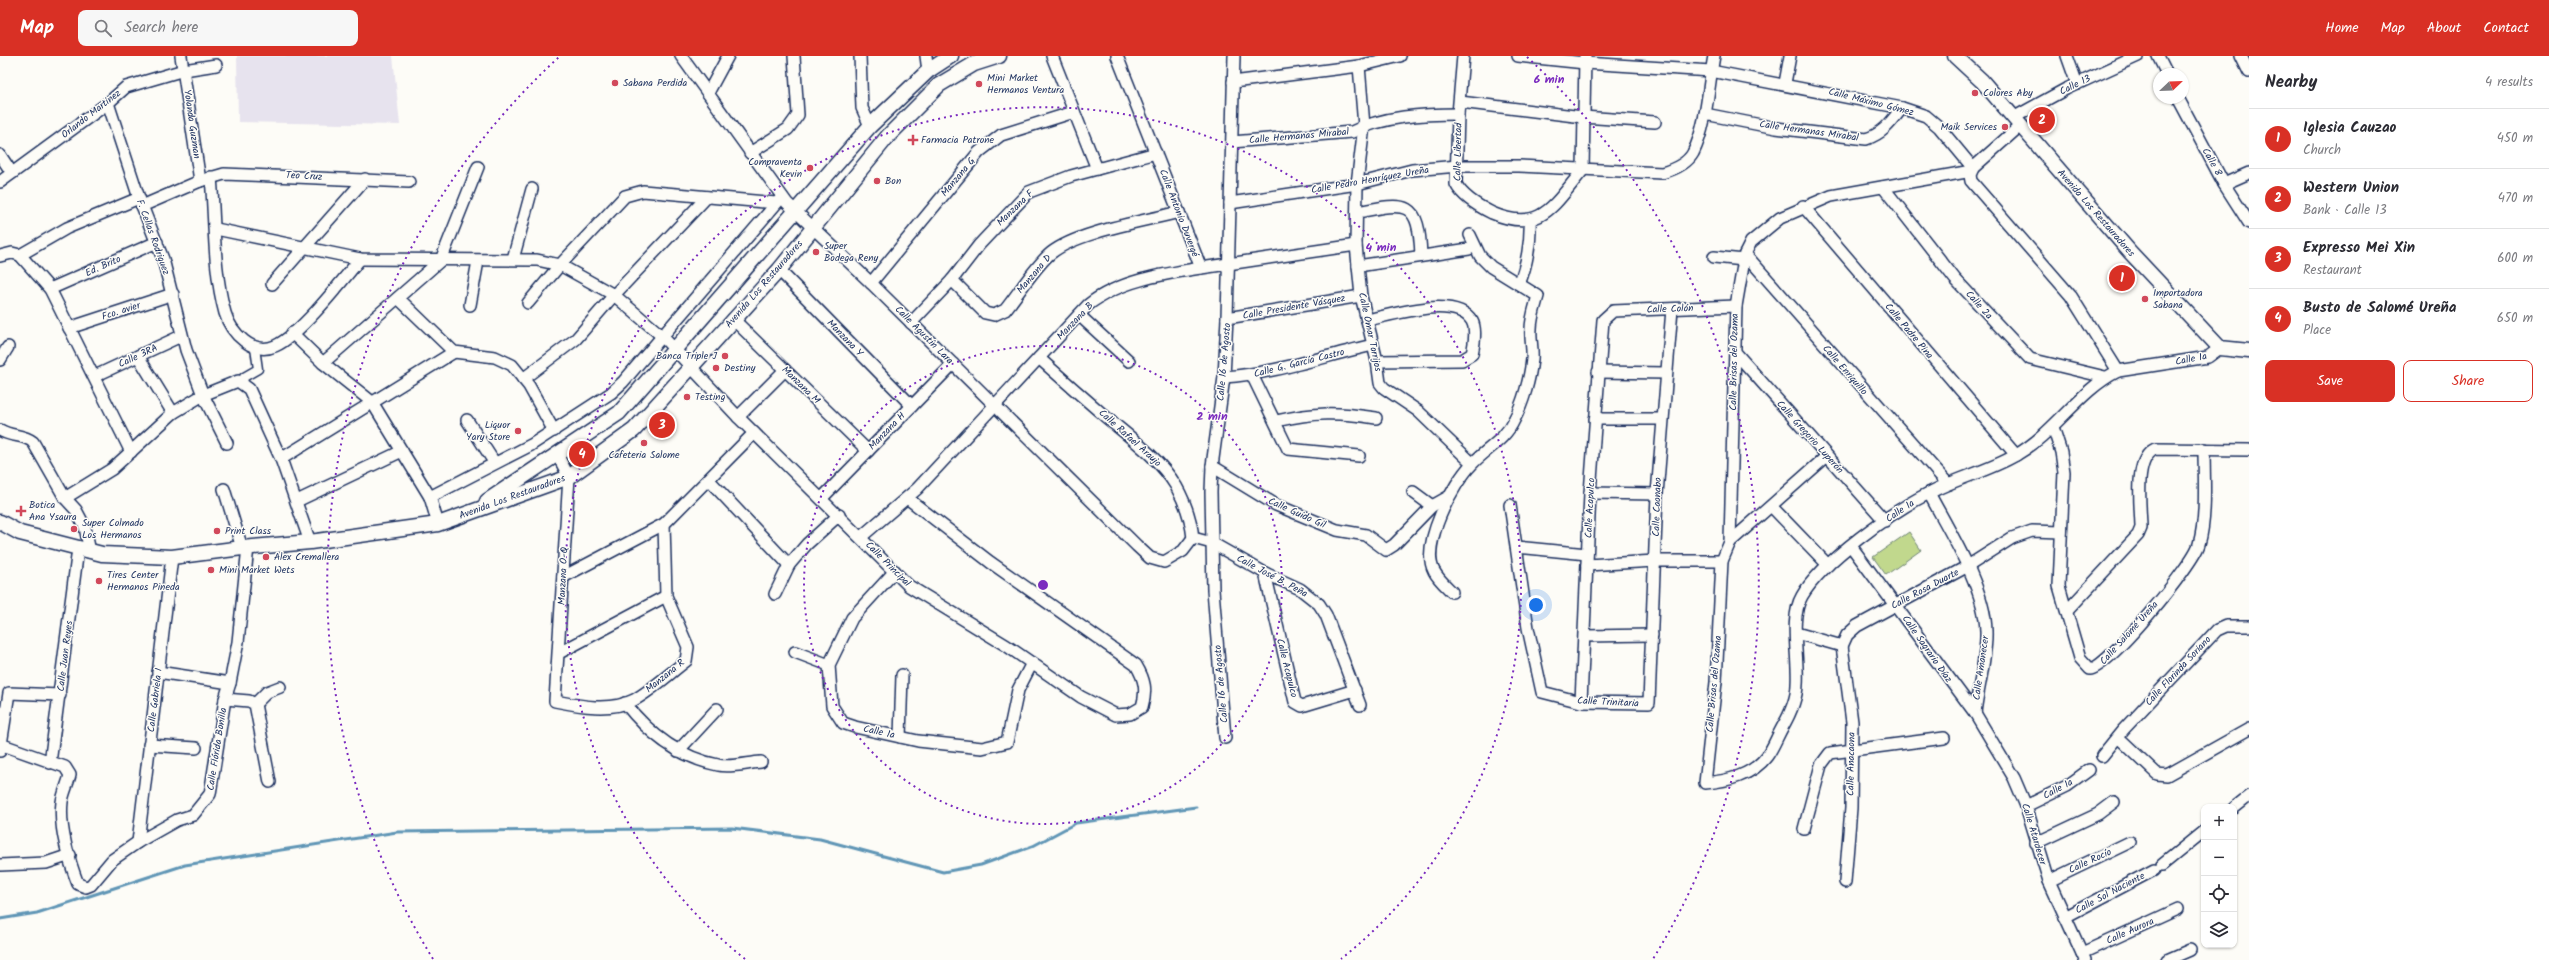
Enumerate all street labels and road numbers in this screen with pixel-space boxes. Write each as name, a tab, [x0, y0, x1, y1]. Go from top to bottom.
street label: Calle 13	[2057, 70, 2094, 99]
street label: Calle Máximo Gómez	[1827, 84, 1916, 120]
street label: Orlando Martinez	[58, 85, 125, 142]
street label: Yolanda Guzman	[179, 88, 205, 160]
street label: Calle Hermanas Mirabal	[1758, 116, 1860, 146]
street label: Calle Libertad	[1449, 122, 1467, 181]
street label: Calle Hermanas Mirabal	[1248, 124, 1350, 148]
street label: Calle 8	[2198, 145, 2227, 180]
street label: Manzana G	[937, 154, 979, 200]
street label: Calle Pedro Henríquez Ureña	[1310, 162, 1430, 198]
street label: Avenida Los Restauradores	[2053, 165, 2139, 261]
street label: Teo Cruz	[285, 167, 323, 185]
street label: Calle Antonio Duvergé	[1155, 167, 1203, 260]
street label: Manzana F	[993, 186, 1038, 230]
street label: F. Cellas Rodriguez	[132, 197, 174, 278]
street label: Avenida Los Restauradores	[721, 236, 807, 332]
street label: Manzana D	[1013, 250, 1056, 297]
street label: Ed. Brito	[83, 251, 124, 281]
street label: Calle 2a	[1961, 287, 1997, 323]
street label: Calle Presidente Vásquez	[1241, 290, 1347, 324]
street label: Calle Omar Torrijos	[1354, 291, 1386, 374]
street label: Fco. avier	[100, 297, 143, 325]
street label: Manzana B	[1053, 298, 1097, 344]
street label: Calle Padre Pina	[1881, 299, 1937, 363]
street label: Calle Colón	[1646, 300, 1694, 318]
street label: Calle Agustín Lara	[891, 302, 957, 368]
street label: Calle Brisas del Ozama	[1725, 313, 1743, 411]
street label: Manzana Y	[823, 316, 868, 361]
street label: Calle 16 de Agosto	[1213, 322, 1235, 402]
street label: Calle 3RA	[116, 340, 160, 372]
street label: Calle Enriquillo	[1819, 341, 1872, 399]
street label: Calle G. García Castro	[1252, 344, 1346, 382]
street label: Calle 1a	[2174, 348, 2208, 370]
street label: Manzana M	[778, 362, 824, 408]
street label: Calle Gregorio Luperón	[1773, 397, 1847, 477]
street label: Calle Rafael Araujo	[1095, 405, 1165, 471]
street label: Manzana H	[865, 408, 910, 454]
street label: Avenida Los Restauradores	[457, 470, 568, 524]
street label: Calle Acapulco	[1580, 477, 1600, 539]
street label: Calle Caonabo	[1648, 477, 1666, 537]
street label: Calle Guido Gil	[1265, 493, 1329, 533]
street label: Calle 1a	[1882, 495, 1918, 527]
street label: Calle Principal	[861, 537, 915, 591]
street label: Manzana O-Q	[553, 546, 573, 605]
street label: Calle José B. Peña	[1234, 550, 1311, 602]
street label: Calle Rosa Duarte	[1888, 564, 1962, 614]
street label: Calle Salomé Ureña	[2096, 597, 2162, 669]
street label: Calle Sagrario Díaz	[1898, 612, 1957, 686]
street label: Calle Juan Reyes	[53, 619, 77, 692]
street label: Calle Florinda Soriano	[2141, 632, 2215, 710]
street label: Calle Amanecer	[1969, 634, 1994, 701]
street label: Calle Brisas del Ozama	[1702, 635, 1726, 733]
street label: Calle Acapulco	[1272, 637, 1302, 700]
street label: Calle 16 de Agosto	[1210, 644, 1232, 724]
street label: Manzana R	[642, 655, 688, 697]
street label: Calle Gabriela I	[143, 667, 167, 733]
street label: Calle Trinitaria	[1577, 692, 1640, 712]
street label: Calle Flórida Bonilla	[203, 706, 232, 792]
street label: Calle 1a	[862, 721, 897, 743]
street label: Calle Anacaona	[1842, 732, 1860, 796]
street label: Calle 1a	[2040, 774, 2076, 804]
street label: Calle Atardecer	[2017, 801, 2051, 867]
street label: Calle Rocío	[2066, 844, 2115, 878]
street label: Calle Sol Naciente	[2072, 868, 2148, 918]
street label: Calle Aurora	[2104, 913, 2157, 949]

